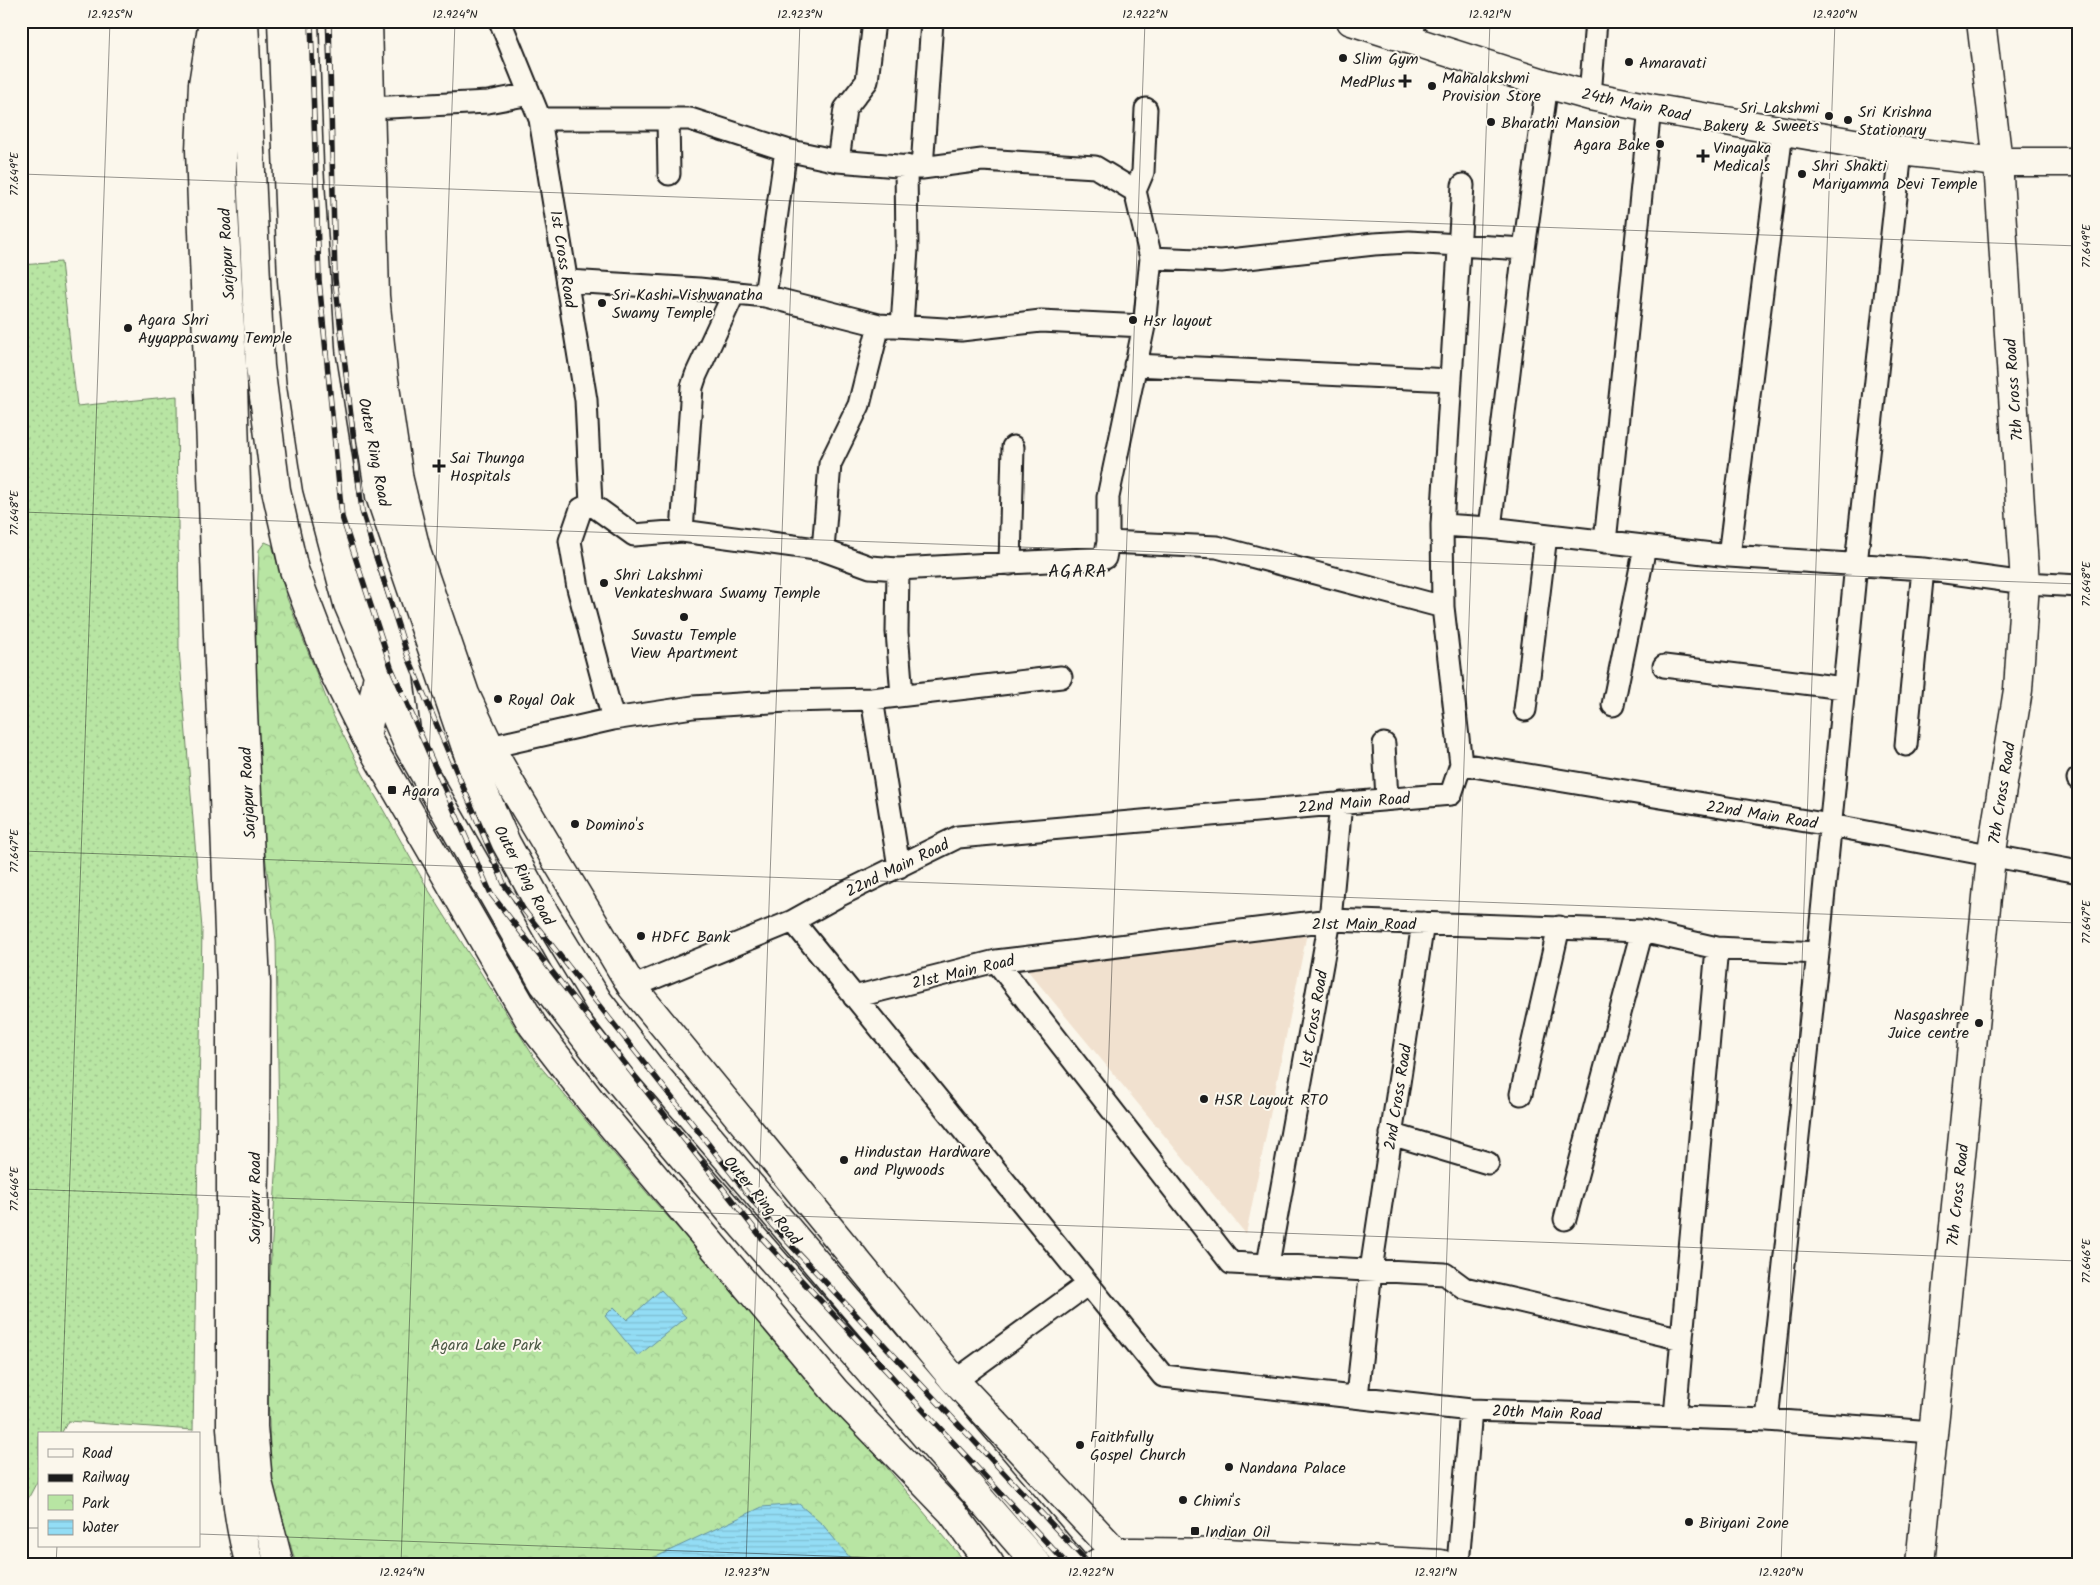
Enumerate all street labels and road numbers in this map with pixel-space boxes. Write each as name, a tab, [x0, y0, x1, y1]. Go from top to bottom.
street label: 24th Main Road	[1579, 82, 1693, 129]
street label: Sarjapur Road	[213, 206, 242, 301]
street label: 1st Cross Road	[542, 209, 583, 311]
street label: 7th Cross Road	[1998, 337, 2031, 442]
street label: Outer Ring Road	[351, 396, 397, 510]
street label: 7th Cross Road	[1982, 740, 2023, 846]
street label: Sarjapur Road	[234, 745, 263, 840]
street label: 22nd Main Road	[1297, 786, 1412, 821]
street label: 22nd Main Road	[1704, 794, 1820, 837]
street label: Outer Ring Road	[487, 821, 561, 931]
street label: 22nd Main Road	[842, 832, 955, 904]
street label: 21st Main Road	[1312, 912, 1417, 937]
street label: 21st Main Road	[910, 948, 1018, 996]
street label: 1st Cross Road	[1294, 967, 1336, 1070]
street label: 2nd Cross Road	[1378, 1042, 1419, 1152]
street label: 7th Cross Road	[1941, 1142, 1976, 1248]
street label: Sarjapur Road	[243, 1151, 268, 1244]
street label: Outer Ring Road	[717, 1151, 808, 1252]
street label: 20th Main Road	[1492, 1399, 1603, 1428]

